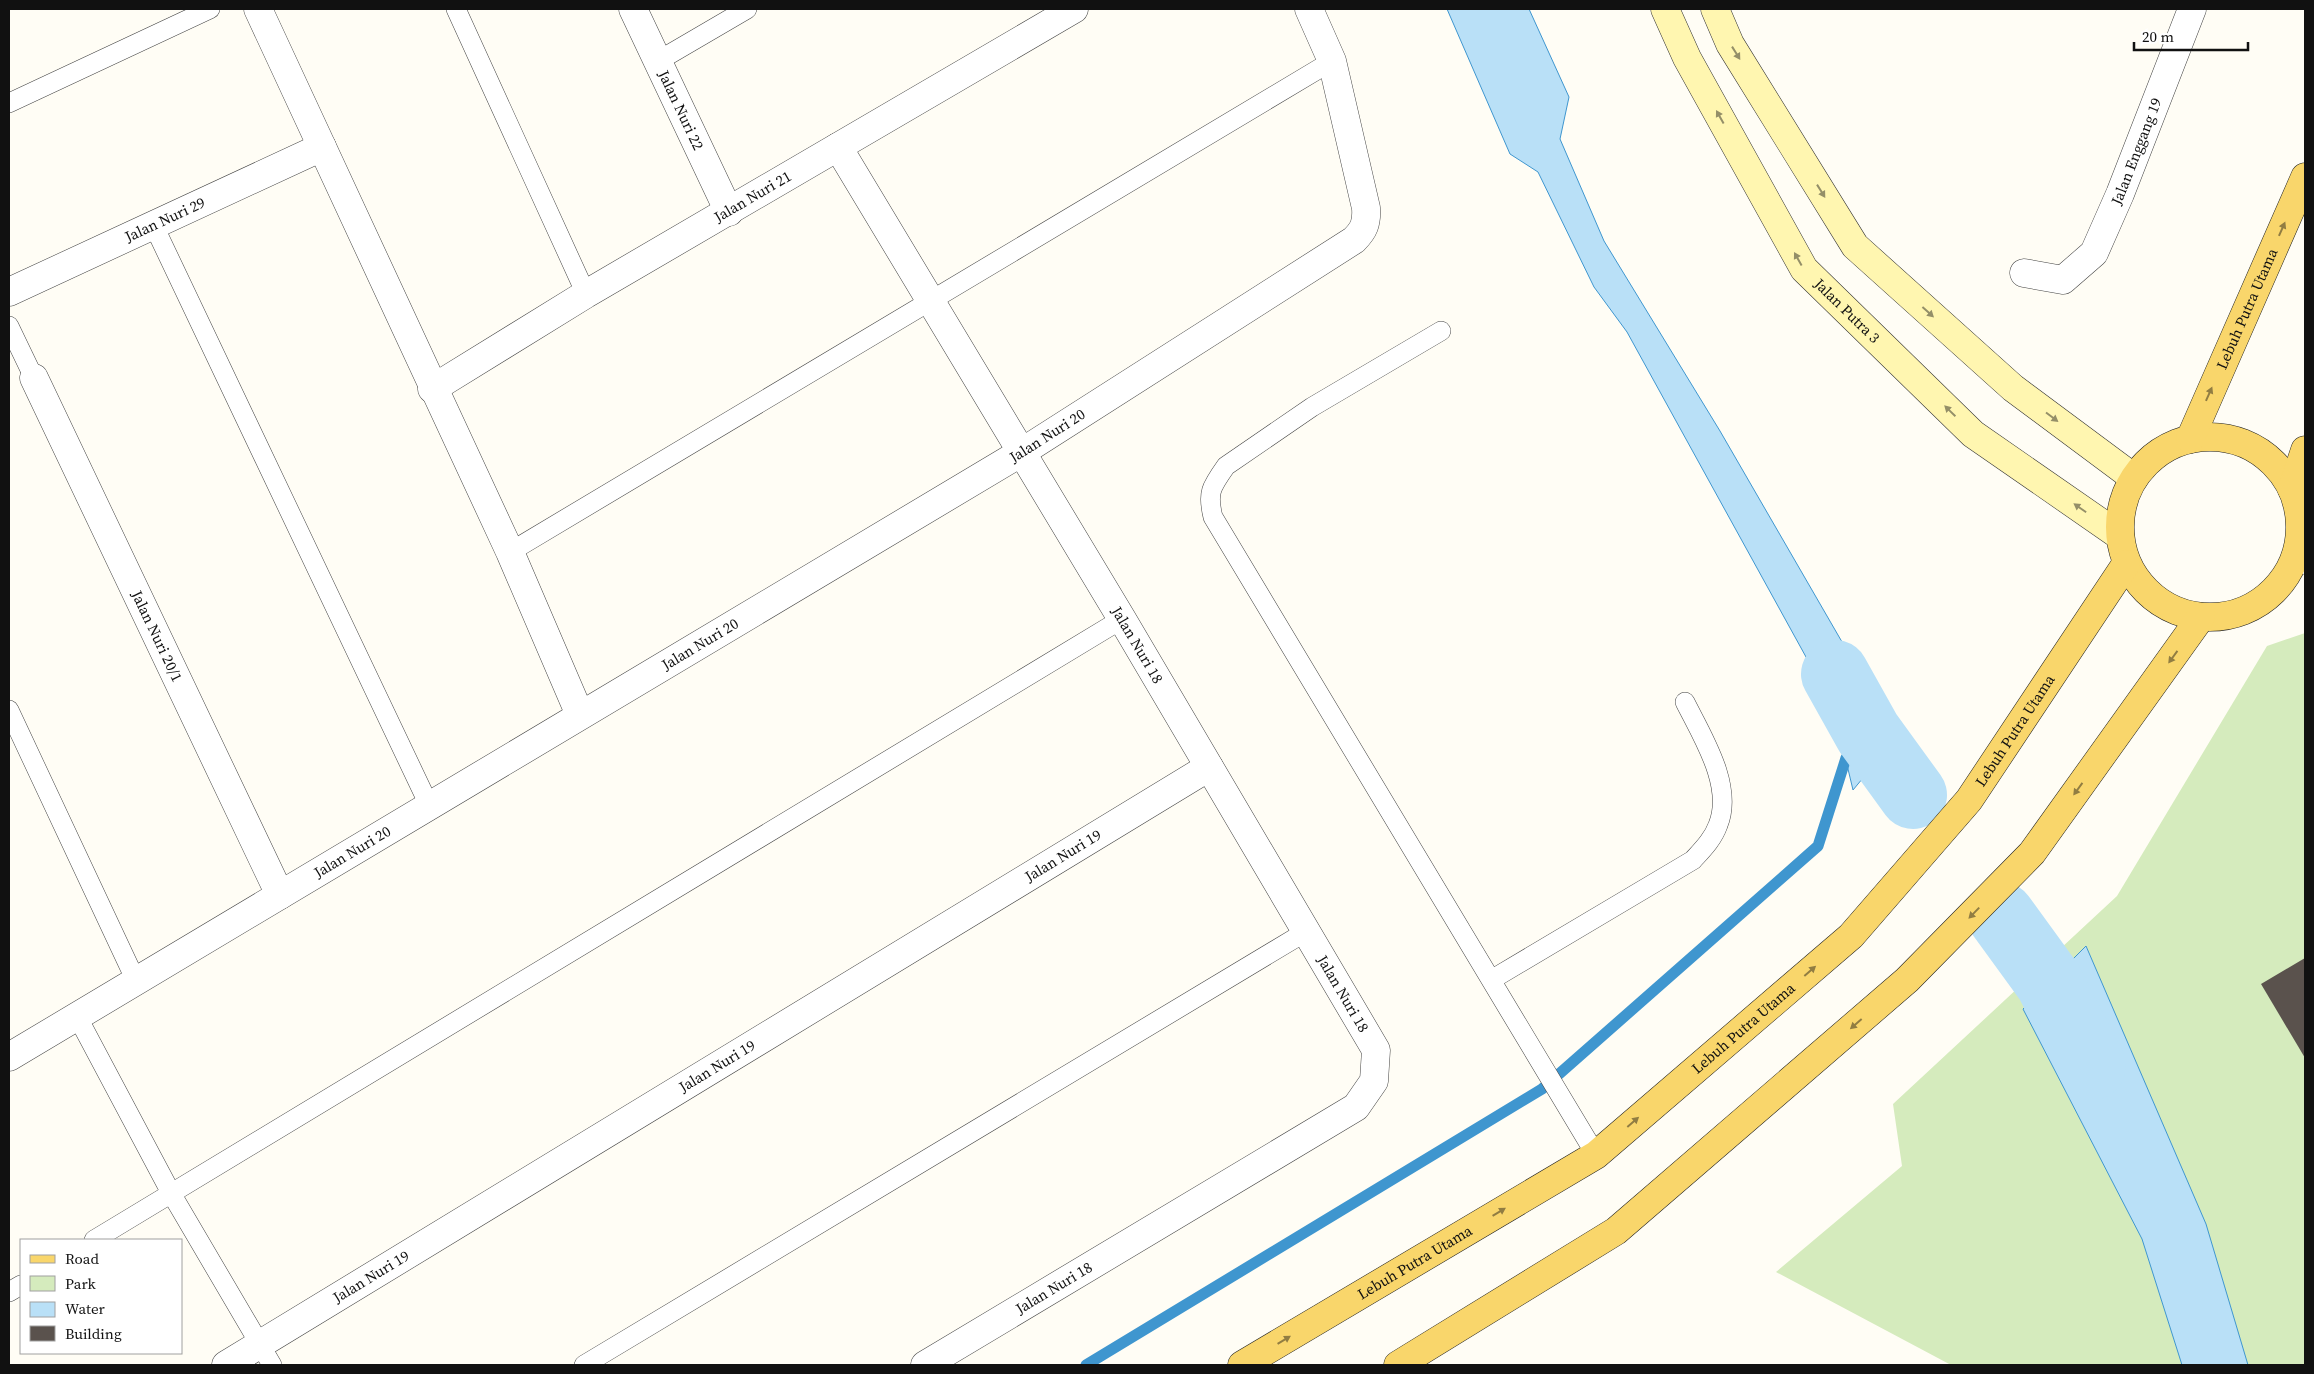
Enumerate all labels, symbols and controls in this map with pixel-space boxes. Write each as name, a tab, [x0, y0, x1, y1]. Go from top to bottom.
scale bar	[2134, 20, 2248, 52]
text: 20 m	[2142, 26, 2174, 47]
one-way arrow	[1731, 46, 1740, 59]
street label: Jalan Nuri 22	[653, 66, 709, 153]
street label: Jalan Enggang 19	[2105, 94, 2167, 209]
one-way arrow	[1715, 110, 1724, 124]
street label: Jalan Nuri 21	[709, 165, 795, 228]
one-way arrow	[1816, 185, 1826, 198]
street label: Jalan Nuri 29	[120, 192, 208, 247]
one-way arrow	[2279, 222, 2287, 236]
street label: Lebuh Putra Utama	[2211, 245, 2283, 373]
one-way arrow	[1794, 252, 1802, 267]
street label: Jalan Putra 3	[1809, 273, 1885, 348]
one-way arrow	[1921, 306, 1934, 317]
one-way arrow	[2206, 387, 2214, 401]
street label: Jalan Nuri 20	[1004, 403, 1089, 468]
one-way arrow	[1944, 405, 1956, 417]
one-way arrow	[2045, 411, 2058, 422]
one-way arrow	[2073, 503, 2087, 513]
street label: Jalan Nuri 20/1	[126, 586, 188, 685]
street label: Jalan Nuri 18	[1106, 601, 1169, 687]
street label: Jalan Nuri 20	[657, 613, 742, 675]
one-way arrow	[2168, 650, 2178, 664]
street label: Lebuh Putra Utama	[1970, 670, 2060, 790]
one-way arrow	[2073, 782, 2083, 796]
street label: Jalan Nuri 20	[309, 820, 395, 883]
street label: Jalan Nuri 19	[1020, 824, 1105, 887]
one-way arrow	[1968, 906, 1980, 918]
street label: Jalan Nuri 18	[1312, 950, 1374, 1036]
one-way arrow	[1804, 966, 1816, 977]
street label: Lebuh Putra Utama	[1687, 977, 1800, 1078]
one-way arrow	[1849, 1019, 1862, 1030]
street label: Jalan Nuri 19	[674, 1034, 759, 1098]
one-way arrow	[1627, 1117, 1640, 1128]
one-way arrow	[1492, 1208, 1505, 1217]
street label: Lebuh Putra Utama	[1353, 1220, 1476, 1304]
legend	[20, 1239, 182, 1354]
street label: Jalan Nuri 19	[328, 1245, 413, 1308]
text: Road	[65, 1248, 99, 1269]
street label: Jalan Nuri 18	[1011, 1256, 1096, 1319]
text: Park	[65, 1273, 97, 1294]
text: Water	[65, 1298, 106, 1319]
text: Building	[65, 1323, 122, 1344]
one-way arrow	[1277, 1336, 1290, 1345]

